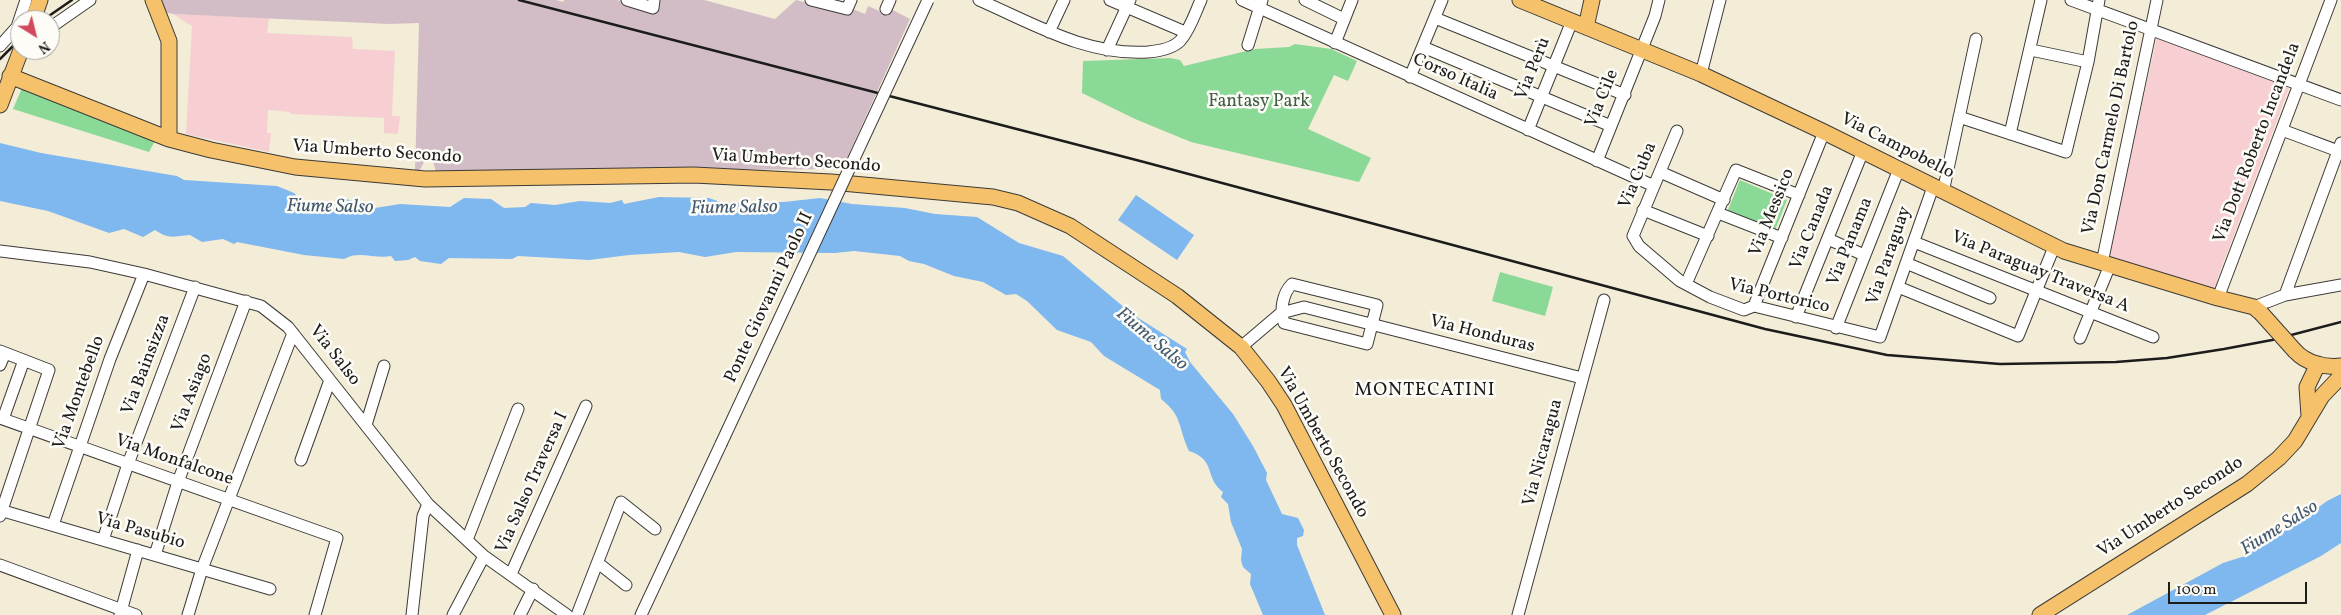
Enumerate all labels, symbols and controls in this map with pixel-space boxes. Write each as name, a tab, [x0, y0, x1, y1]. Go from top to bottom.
north arrow	[10, 10, 60, 60]
street label: Via Don Carmelo Di Bartolo	[2079, 19, 2145, 237]
street label: Via Perù	[1512, 34, 1556, 104]
text: N	[34, 36, 53, 57]
street label: Via Dott Roberto Incandela	[2210, 40, 2306, 246]
street label: Corso Italia	[1409, 50, 1501, 106]
street label: Via Cile	[1582, 67, 1624, 131]
park label: Fantasy Park	[1208, 92, 1310, 114]
street label: Via Campobello	[1837, 109, 1957, 185]
street label: Via Umberto Secondo	[292, 136, 462, 170]
street label: Via Cuba	[1615, 139, 1663, 213]
street label: Via Umberto Secondo	[711, 145, 881, 179]
street label: Via Messico	[1746, 166, 1800, 260]
street label: Via Canada	[1786, 183, 1840, 273]
street label: Via Panama	[1823, 195, 1879, 289]
water label: Fiume Salso	[286, 196, 374, 220]
water label: Fiume Salso	[690, 197, 778, 221]
street label: Via Paraguay	[1863, 204, 1917, 308]
street label: Ponte Giovanni Paolo II	[721, 209, 819, 387]
street label: Via Paraguay Traversa A	[1948, 227, 2132, 319]
street label: Via Portorico	[1726, 275, 1832, 319]
water label: Fiume Salso	[1110, 303, 1192, 377]
street label: Via Honduras	[1427, 311, 1537, 359]
street label: Via Bainsizza	[118, 312, 176, 418]
street label: Via Salso	[304, 321, 364, 391]
street label: Via Montebello	[49, 333, 111, 453]
street label: Via Asiago	[168, 350, 218, 436]
street label: Via Umberto Secondo	[1272, 364, 1372, 522]
district label: MONTECATINI	[1353, 381, 1497, 403]
street label: Via Nicaragua	[1519, 397, 1569, 509]
street label: Via Salso Traversa I	[492, 409, 574, 557]
street label: Via Monfalcone	[112, 431, 236, 491]
street label: Via Umberto Secondo	[2094, 453, 2248, 563]
water label: Fiume Salso	[2237, 496, 2323, 562]
street label: Via Pasubio	[93, 509, 187, 555]
scale bar	[2171, 572, 2310, 604]
text: 100 m	[2176, 580, 2216, 601]

